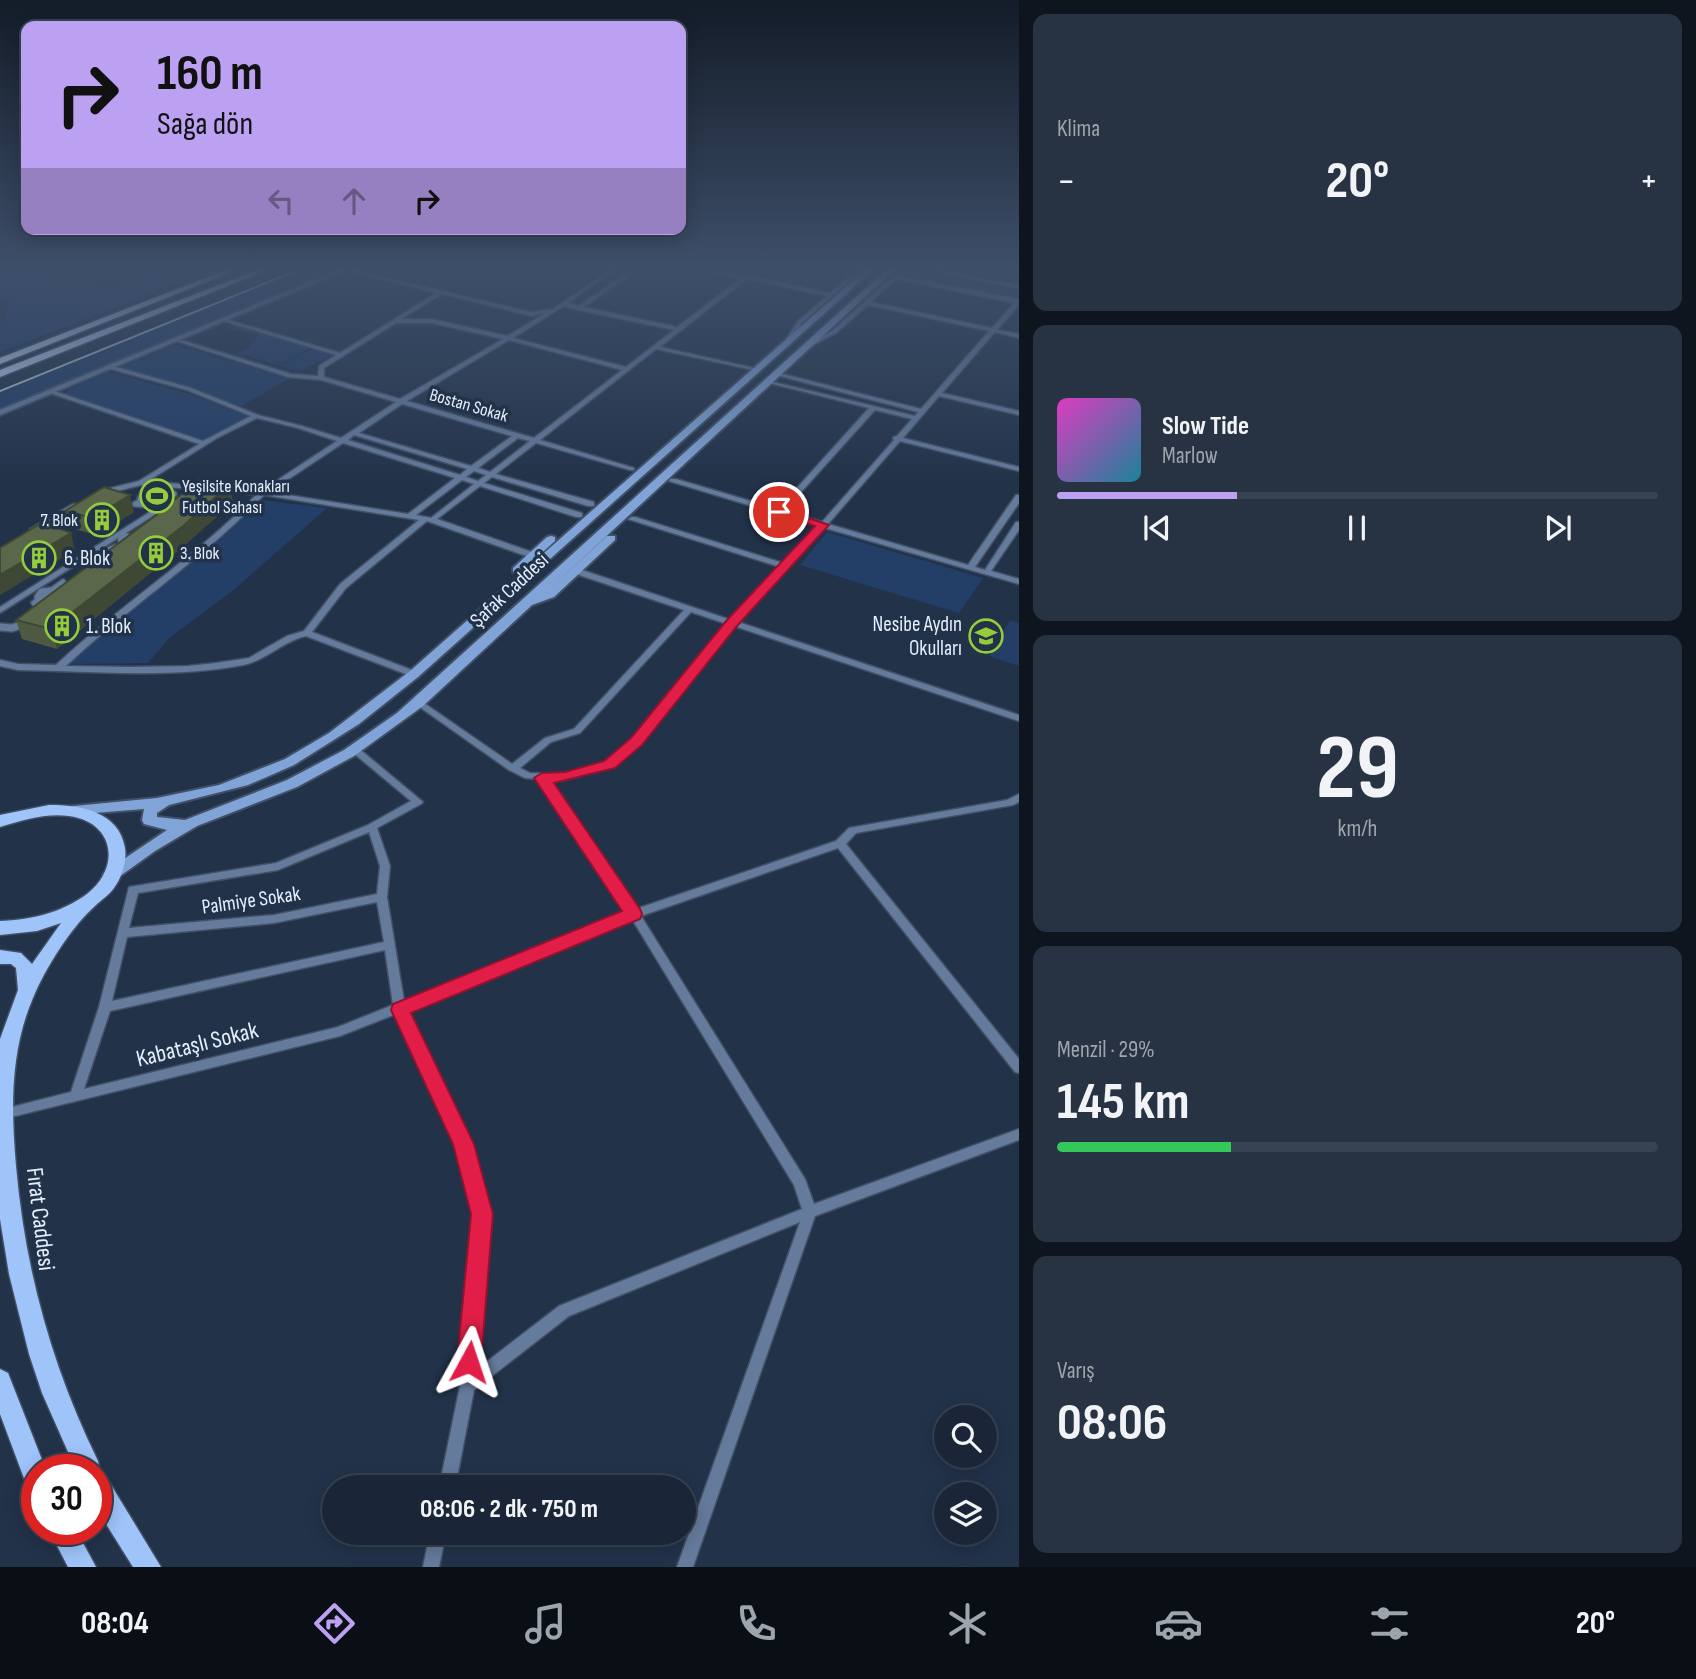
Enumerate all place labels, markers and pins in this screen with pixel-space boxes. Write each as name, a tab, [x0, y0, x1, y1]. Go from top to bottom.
place label: Yeşilsite Konakları Futbol Sahası	[182, 476, 290, 518]
sports icon: Yeşilsite Konakları Futbol Sahası	[138, 477, 176, 515]
pin	[749, 482, 809, 542]
building icon: 7. Blok	[83, 501, 121, 539]
place label: 7. Blok	[40, 510, 78, 531]
building icon: 3. Blok	[137, 534, 175, 572]
building icon: 6. Blok	[20, 539, 58, 577]
place label: 3. Blok	[180, 543, 220, 564]
place label: 6. Blok	[64, 546, 110, 571]
building icon: 1. Blok	[43, 607, 81, 645]
place label: Nesibe Aydın Okulları	[873, 612, 962, 661]
place label: 1. Blok	[86, 614, 131, 639]
school or university icon: Nesibe Aydın Okulları	[967, 617, 1005, 655]

